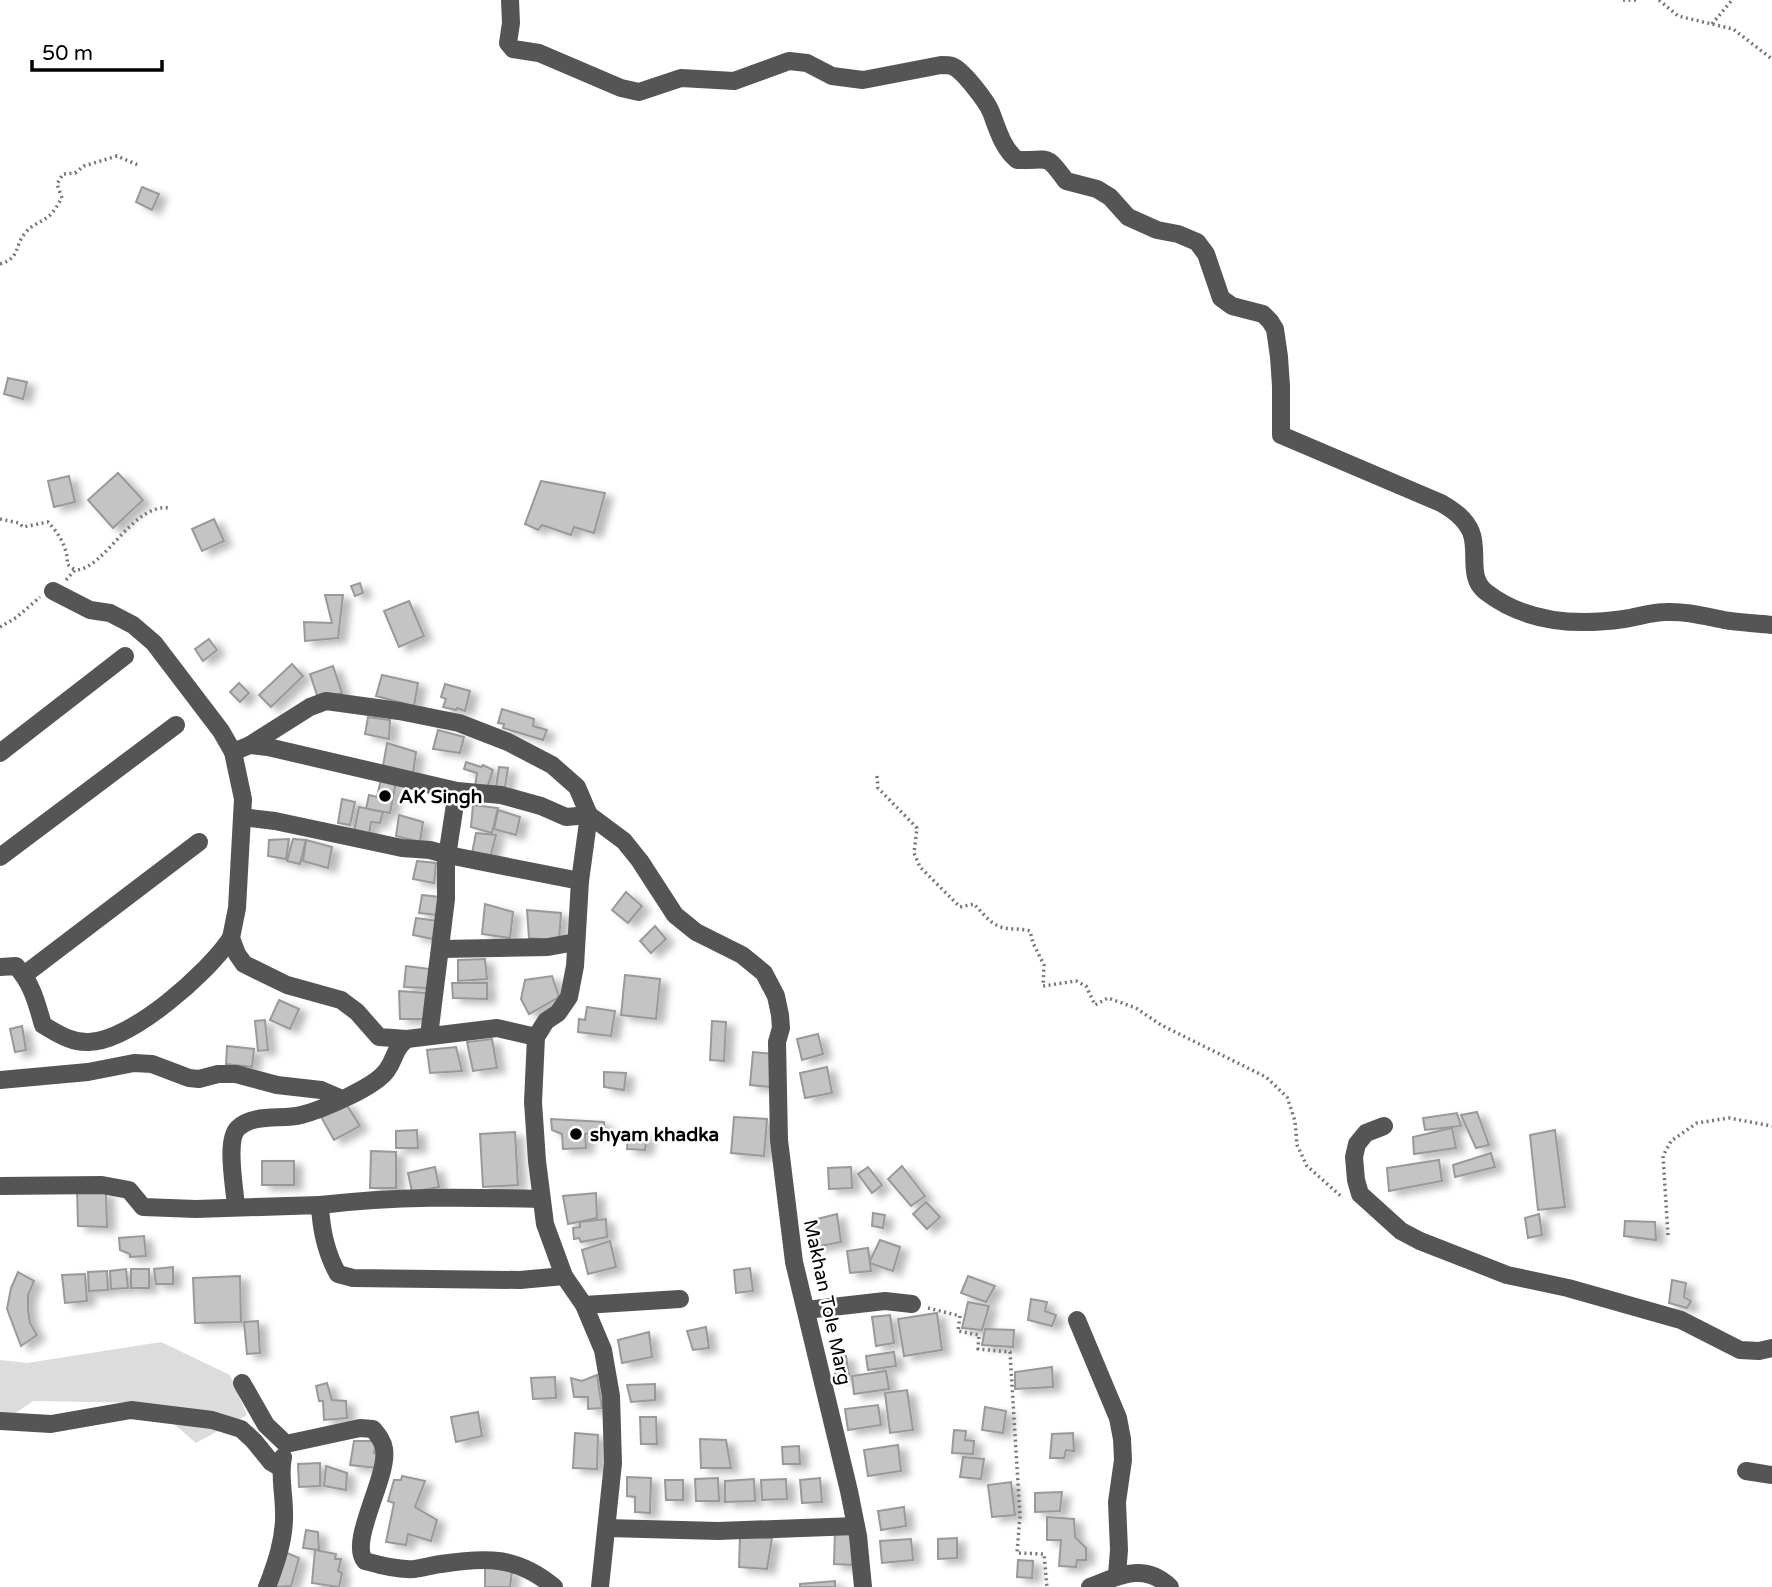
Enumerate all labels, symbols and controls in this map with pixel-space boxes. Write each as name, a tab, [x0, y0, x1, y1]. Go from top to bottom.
scale bar	[32, 28, 161, 72]
text: 50 m	[42, 41, 93, 66]
place label: AK Singh	[399, 786, 482, 809]
marker: AK Singh	[377, 788, 393, 804]
place label: shyam khadka	[590, 1124, 719, 1147]
marker: shyam khadka	[568, 1126, 584, 1142]
street label: Makhan Tole Marg	[799, 1218, 855, 1387]

